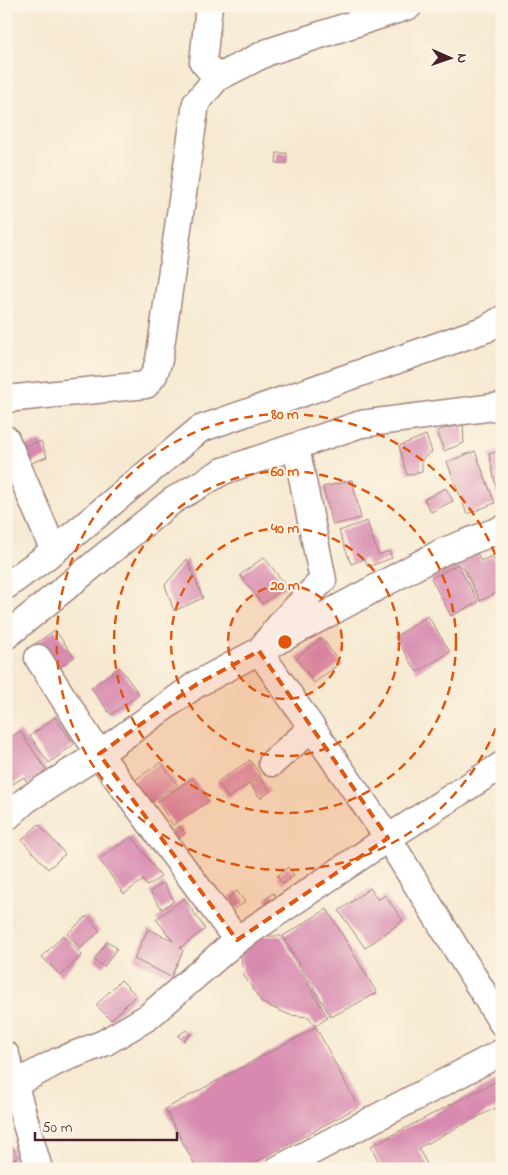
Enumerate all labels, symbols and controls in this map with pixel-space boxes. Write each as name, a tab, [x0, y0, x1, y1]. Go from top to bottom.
north arrow	[426, 32, 476, 82]
text: N	[451, 53, 472, 63]
text: 80 m	[270, 404, 299, 426]
text: 60 m	[270, 461, 300, 483]
text: 40 m	[270, 518, 299, 540]
text: 20 m	[269, 575, 300, 597]
centre of rings	[276, 633, 294, 651]
scale bar	[35, 1110, 178, 1142]
text: 50 m	[42, 1117, 73, 1139]

